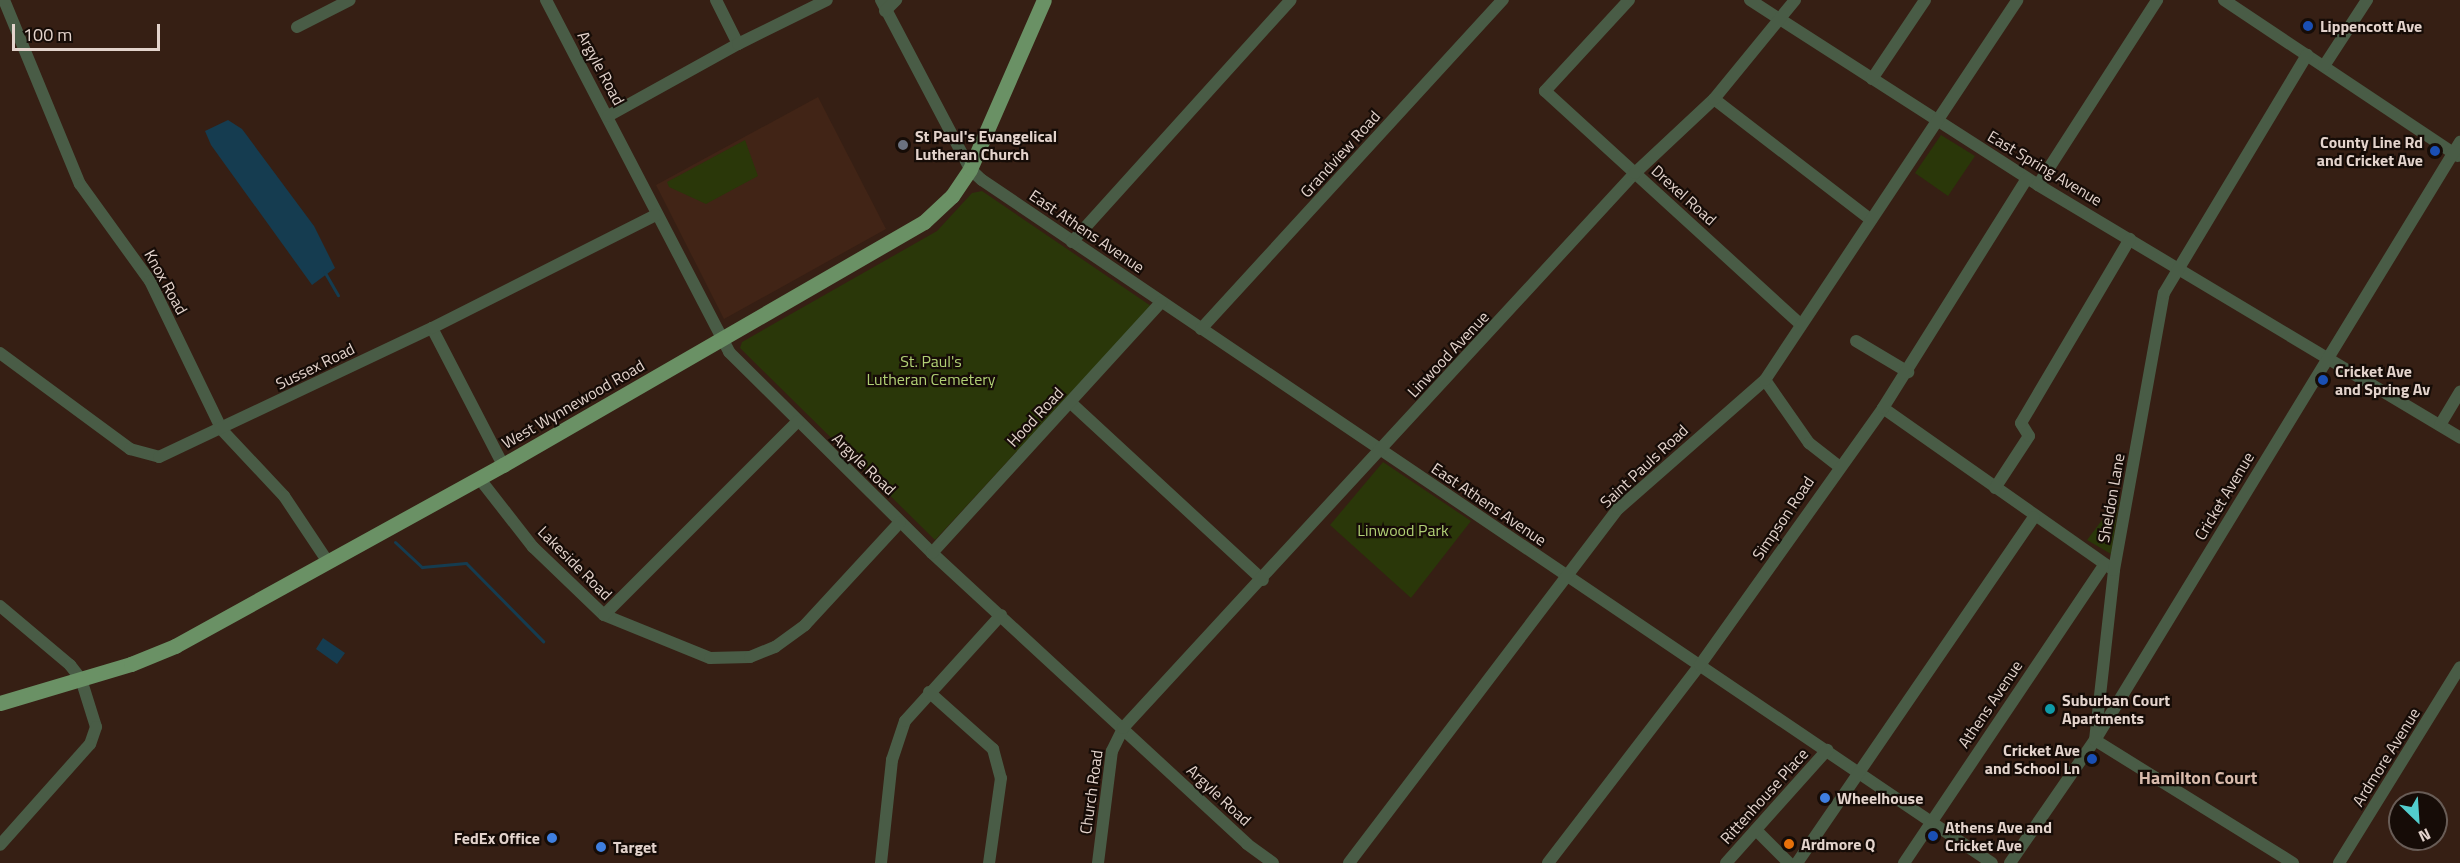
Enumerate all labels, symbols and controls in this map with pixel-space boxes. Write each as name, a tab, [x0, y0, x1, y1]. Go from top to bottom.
scale bar	[15, 12, 164, 50]
place label: Lippencott Ave	[2320, 16, 2422, 36]
marker: Lippencott Ave	[2301, 19, 2315, 33]
text: 100 m	[23, 21, 72, 48]
street label: Argyle Road	[574, 28, 628, 108]
street label: Grandview Road	[1296, 107, 1384, 201]
place label: St Paul's Evangelical Lutheran Church	[915, 126, 1057, 164]
street label: East Spring Avenue	[1984, 126, 2106, 210]
place label: County Line Rd and Cricket Ave	[2317, 132, 2423, 170]
marker: St Paul's Evangelical Lutheran Church	[896, 138, 910, 152]
marker: County Line Rd and Cricket Ave	[2428, 144, 2442, 158]
street label: Drexel Road	[1648, 161, 1720, 229]
street label: East Athens Avenue	[1026, 185, 1148, 277]
street label: Knox Road	[140, 246, 192, 318]
street label: Linwood Avenue	[1403, 307, 1493, 401]
street label: Sussex Road	[272, 339, 358, 393]
park label: St. Paul's Lutheran Cemetery	[866, 351, 996, 389]
street label: West Wynnewood Road	[498, 355, 648, 453]
place label: Cricket Ave and Spring Av	[2335, 361, 2430, 399]
marker: Cricket Ave and Spring Av	[2316, 373, 2330, 387]
street label: Hood Road	[1003, 383, 1067, 451]
street label: Saint Pauls Road	[1596, 420, 1692, 512]
street label: Argyle Road	[828, 429, 900, 499]
street label: Cricket Avenue	[2190, 448, 2258, 544]
street label: Sheldon Lane	[2094, 452, 2128, 544]
street label: East Athens Avenue	[1428, 458, 1550, 550]
street label: Simpson Road	[1748, 473, 1818, 563]
park label: Linwood Park	[1357, 520, 1449, 540]
street label: Lakeside Road	[534, 522, 616, 604]
street label: Athens Avenue	[1954, 657, 2026, 751]
place label: Suburban Court Apartments	[2062, 690, 2170, 728]
marker: Suburban Court Apartments	[2043, 702, 2057, 716]
street label: Ardmore Avenue	[2348, 704, 2424, 810]
place label: Cricket Ave and School Ln	[1985, 740, 2080, 778]
street label: Rittenhouse Place	[1716, 744, 1812, 848]
street label: Church Road	[1076, 749, 1106, 835]
marker: Cricket Ave and School Ln	[2085, 752, 2099, 766]
street label: Argyle Road	[1183, 760, 1255, 830]
district label: Hamilton Court	[2139, 767, 2257, 789]
place label: Wheelhouse	[1837, 788, 1923, 808]
marker: Wheelhouse	[1818, 791, 1832, 805]
north arrow	[2388, 791, 2448, 851]
place label: Athens Ave and Cricket Ave	[1945, 817, 2052, 855]
text: N	[2415, 822, 2435, 849]
place label: FedEx Office	[454, 828, 540, 848]
marker: Athens Ave and Cricket Ave	[1926, 829, 1940, 843]
marker: FedEx Office	[545, 831, 559, 845]
place label: Ardmore Q	[1801, 834, 1875, 854]
place label: Target	[613, 837, 657, 857]
marker: Ardmore Q	[1782, 837, 1796, 851]
marker: Target	[594, 840, 608, 854]

